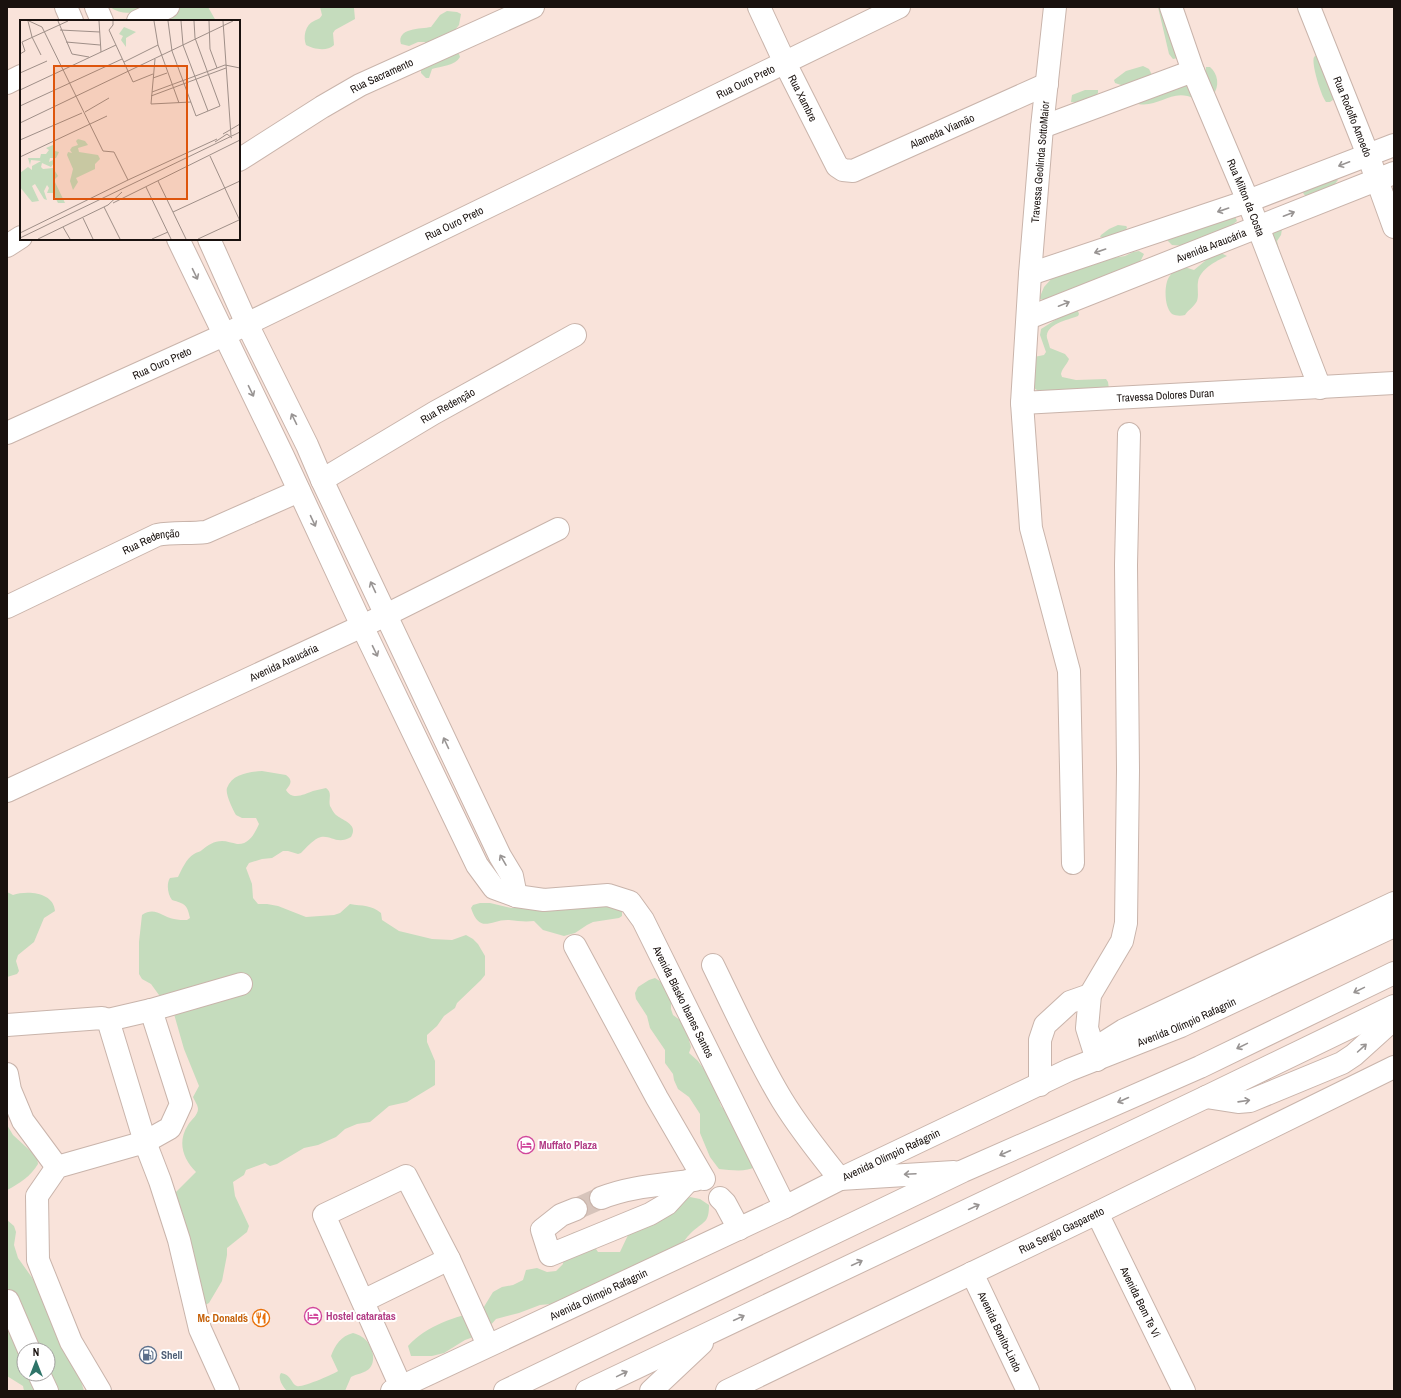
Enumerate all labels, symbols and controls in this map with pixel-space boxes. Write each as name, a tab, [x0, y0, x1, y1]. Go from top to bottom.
inset map	[20, 20, 240, 240]
street label: Rua Sacramento	[348, 55, 415, 96]
street label: Rua Ouro Preto	[714, 61, 777, 102]
street label: Rua Xambre	[785, 72, 820, 124]
street label: Rua Rodolfo Amoedo	[1330, 74, 1375, 159]
street label: Travessa Geolinda SottoMaior	[1028, 100, 1052, 224]
street label: Alameda Viamão	[907, 111, 977, 152]
street label: Rua Milton da Costa	[1224, 157, 1268, 238]
one-way arrow	[1339, 161, 1351, 169]
street label: Rua Ouro Preto	[423, 203, 486, 243]
one-way arrow	[1217, 206, 1229, 214]
one-way arrow	[1283, 210, 1295, 218]
street label: Avenida Araucária	[1173, 225, 1248, 266]
one-way arrow	[1093, 248, 1106, 255]
one-way arrow	[192, 268, 199, 280]
one-way arrow	[1058, 299, 1070, 307]
street label: Rua Ouro Preto	[130, 344, 194, 382]
one-way arrow	[248, 385, 255, 397]
street label: Rua Redenção	[418, 385, 477, 427]
street label: Travessa Dolores Duran	[1116, 386, 1214, 405]
one-way arrow	[290, 413, 297, 425]
one-way arrow	[310, 515, 317, 527]
street label: Rua Redenção	[120, 526, 180, 558]
one-way arrow	[369, 582, 376, 594]
street label: Avenida Araucária	[246, 641, 320, 685]
one-way arrow	[372, 645, 379, 657]
one-way arrow	[442, 737, 449, 749]
one-way arrow	[498, 854, 506, 866]
street label: Avenida Blasko Ibanes Santos	[650, 943, 717, 1061]
one-way arrow	[1353, 987, 1365, 994]
street label: Avenida Olímpio Rafagnin	[1134, 994, 1238, 1050]
one-way arrow	[1236, 1043, 1248, 1050]
one-way arrow	[1357, 1043, 1367, 1053]
one-way arrow	[1118, 1097, 1130, 1104]
one-way arrow	[1237, 1097, 1250, 1105]
street label: Avenida Olímpio Rafagnin	[839, 1126, 942, 1184]
hotel icon: Muffato Plaza	[516, 1135, 536, 1155]
place label: Muffato Plaza	[539, 1138, 597, 1152]
one-way arrow	[999, 1150, 1011, 1157]
one-way arrow	[904, 1170, 917, 1178]
one-way arrow	[968, 1203, 980, 1210]
street label: Rua Sergio Gasparetto	[1016, 1204, 1106, 1257]
one-way arrow	[850, 1259, 862, 1266]
street label: Avenida Bem Te Vi	[1117, 1263, 1164, 1340]
street label: Avenida Olímpio Rafagnin	[546, 1265, 650, 1324]
street label: Avenida Bonito-Lindo	[974, 1288, 1025, 1374]
hotel icon: Hostel cataratas	[303, 1306, 323, 1326]
restaurant icon: Mc Donald´s	[251, 1308, 271, 1328]
place label: Hostel cataratas	[326, 1309, 396, 1323]
place label: Mc Donald´s	[197, 1311, 248, 1325]
one-way arrow	[733, 1314, 745, 1321]
north arrow	[16, 1342, 56, 1382]
text: N	[33, 1345, 39, 1359]
fuel station icon: Shell	[138, 1345, 158, 1365]
place label: Shell	[161, 1348, 183, 1362]
one-way arrow	[616, 1370, 628, 1377]

